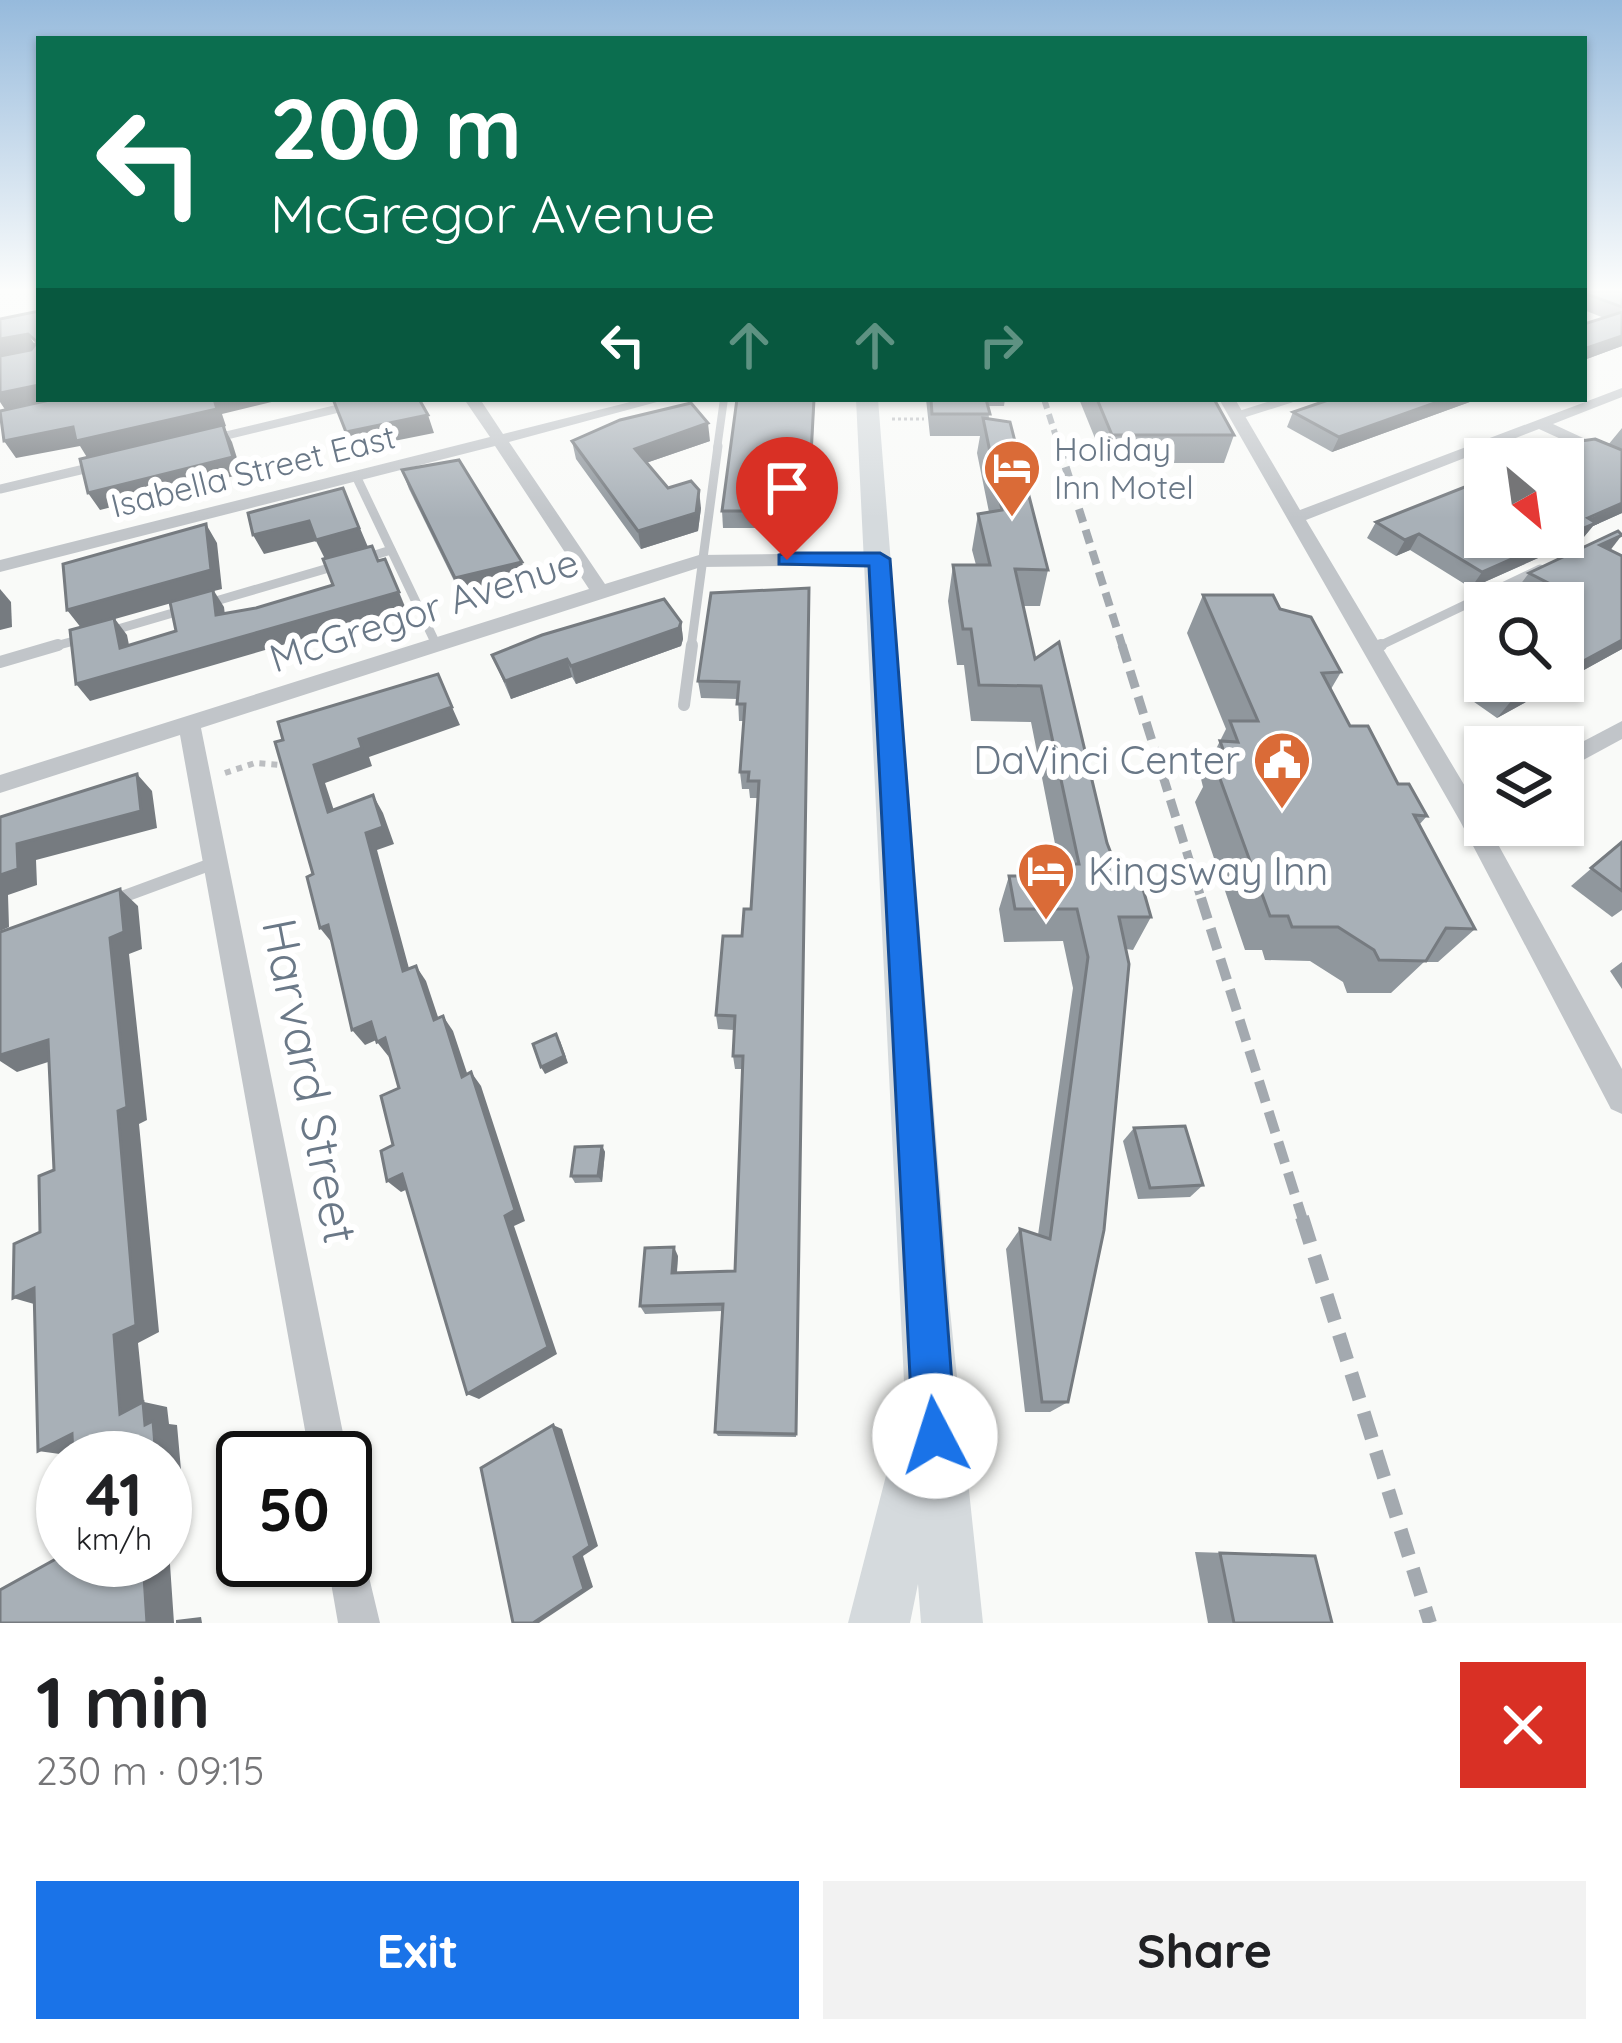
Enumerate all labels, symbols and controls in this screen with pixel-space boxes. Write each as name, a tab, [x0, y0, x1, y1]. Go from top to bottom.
text: 200 m	[270, 75, 522, 180]
icon: left	[72, 84, 228, 240]
text: McGregor Avenue	[270, 179, 715, 247]
icon: left	[590, 312, 656, 378]
icon: ahead	[716, 312, 782, 378]
icon: ahead	[842, 312, 908, 378]
icon: right	[968, 312, 1034, 378]
street label: Isabella Street East	[107, 415, 399, 526]
place label: Holiday Inn Motel	[1054, 428, 1194, 507]
pin	[736, 437, 838, 560]
hotel icon: Holiday Inn Motel	[981, 437, 1043, 519]
north arrow	[1464, 438, 1584, 558]
map controls	[1464, 438, 1584, 846]
icon: arrive	[754, 455, 820, 521]
street label: McGregor Avenue	[263, 537, 584, 683]
button: search	[1464, 582, 1584, 702]
button: layers	[1464, 726, 1584, 846]
public building icon: DaVinci Center	[1251, 729, 1313, 811]
place label: DaVinci Center	[973, 735, 1240, 784]
hotel icon: Kingsway Inn	[1015, 840, 1077, 922]
place label: Kingsway Inn	[1088, 846, 1328, 895]
street label: Harvard Street	[250, 913, 372, 1248]
position arrow	[872, 1373, 998, 1499]
speed limit sign: 50	[216, 1431, 372, 1587]
text: 41	[86, 1456, 142, 1531]
text: km/h	[76, 1520, 152, 1558]
text: 1 min	[36, 1656, 210, 1746]
button: close	[1460, 1662, 1586, 1788]
text: 230 m · 09:15	[36, 1746, 264, 1795]
button: Exit	[36, 1881, 799, 2019]
button: Share	[823, 1881, 1586, 2019]

